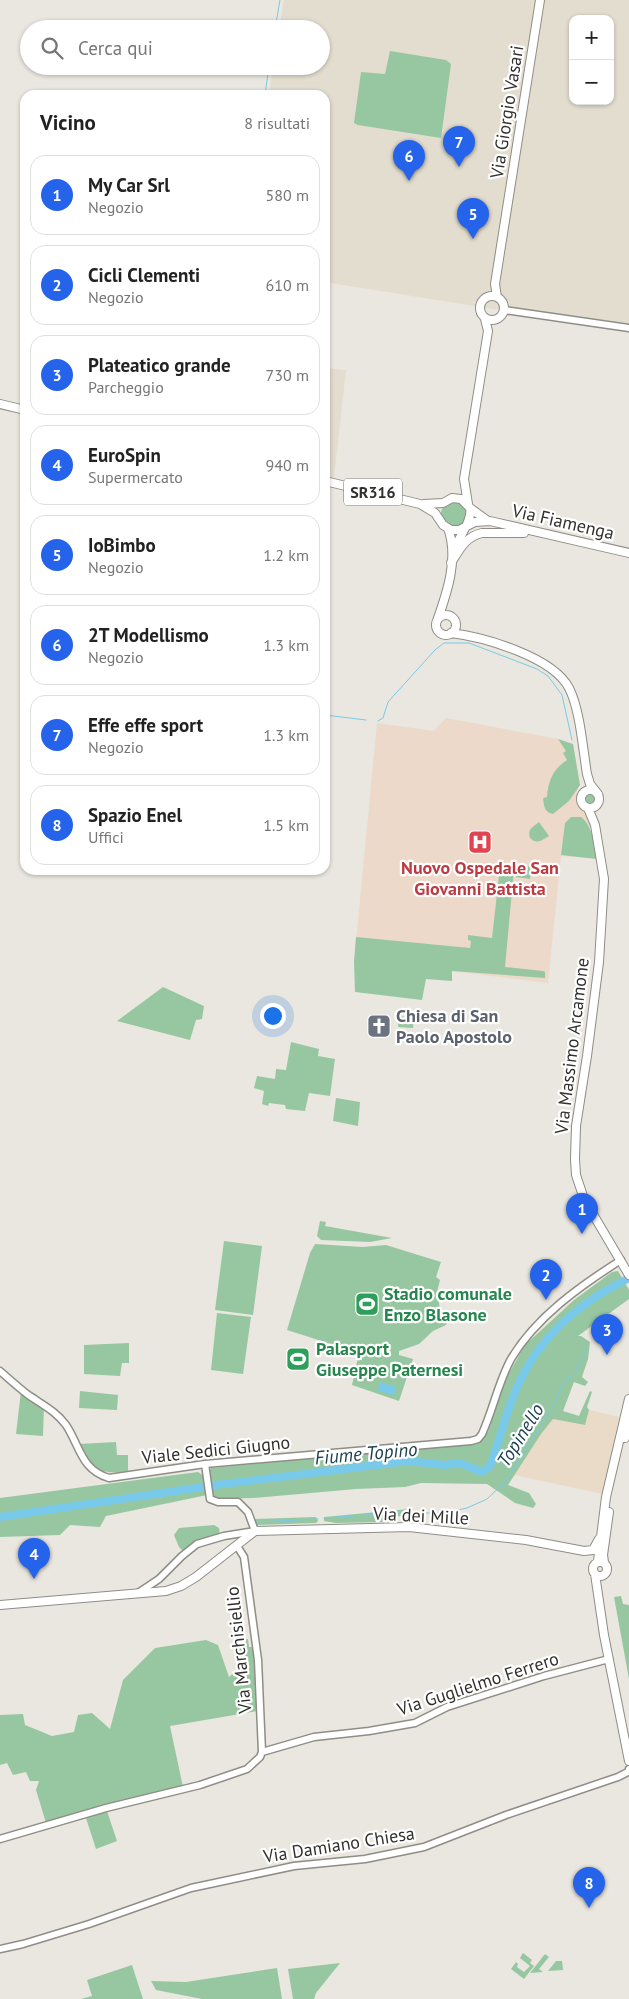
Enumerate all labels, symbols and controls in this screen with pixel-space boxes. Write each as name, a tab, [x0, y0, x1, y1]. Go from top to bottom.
map controls	[569, 15, 614, 105]
button: +	[569, 15, 614, 60]
search box	[20, 20, 330, 75]
icon: search	[38, 34, 66, 62]
text: Cerca qui	[78, 36, 153, 60]
street label: Via Giorgio Vasari	[484, 44, 528, 181]
button: −	[569, 60, 614, 105]
text: Vicino	[40, 109, 96, 136]
text: 8 risultati	[244, 113, 310, 133]
pin: 7	[443, 126, 475, 167]
pin: 6	[393, 140, 425, 181]
text: My Car Srl	[88, 173, 170, 197]
text: 1	[52, 185, 62, 205]
text: 580 m	[266, 185, 309, 205]
text: Negozio	[88, 197, 144, 217]
pin: 5	[457, 198, 489, 239]
text: Cicli Clementi	[88, 263, 200, 287]
text: 2	[52, 275, 62, 295]
text: 610 m	[266, 275, 309, 295]
text: Negozio	[88, 287, 144, 307]
text: Plateatico grande	[88, 353, 231, 377]
text: 3	[52, 365, 62, 385]
text: 730 m	[266, 365, 309, 385]
text: Parcheggio	[88, 377, 164, 397]
text: EuroSpin	[88, 443, 161, 467]
text: 4	[52, 455, 62, 475]
text: 940 m	[266, 455, 309, 475]
text: Supermercato	[88, 467, 183, 487]
road number: SR316	[344, 478, 402, 506]
street label: Via Fiamenga	[509, 498, 616, 544]
text: IoBimbo	[88, 533, 156, 557]
text: 5	[52, 545, 62, 565]
text: 1.2 km	[263, 545, 309, 565]
text: Negozio	[88, 557, 144, 577]
text: 2T Modellismo	[88, 623, 209, 647]
text: 6	[52, 635, 62, 655]
text: 1.3 km	[263, 635, 309, 655]
text: Negozio	[88, 647, 144, 667]
text: Effe effe sport	[88, 713, 203, 737]
text: 7	[52, 725, 62, 745]
text: 1.3 km	[263, 725, 309, 745]
text: Negozio	[88, 737, 144, 757]
text: Spazio Enel	[88, 803, 182, 827]
text: 8	[52, 815, 62, 835]
text: 1.5 km	[263, 815, 309, 835]
text: Uffici	[88, 827, 124, 847]
hospital icon: Nuovo Ospedale San Giovanni Battista	[467, 829, 493, 855]
place label: Nuovo Ospedale San Giovanni Battista	[401, 856, 559, 900]
street label: Via Massimo Arcamone	[549, 957, 594, 1136]
your location	[260, 1003, 286, 1029]
place label: Chiesa di San Paolo Apostolo	[396, 1004, 512, 1048]
church icon: Chiesa di San Paolo Apostolo	[366, 1013, 392, 1039]
pin: 1	[566, 1193, 598, 1234]
pin: 2	[530, 1259, 562, 1300]
place label: Stadio comunale Enzo Blasone	[384, 1282, 512, 1326]
sports icon: Stadio comunale Enzo Blasone	[354, 1291, 380, 1317]
pin: 3	[591, 1314, 623, 1355]
place label: Palasport Giuseppe Paternesi	[316, 1337, 463, 1381]
sports icon: Palasport Giuseppe Paternesi	[285, 1346, 311, 1372]
water label: Topinello	[491, 1399, 549, 1471]
street label: Viale Sedici Giugno	[140, 1430, 291, 1469]
water label: Fiume Topino	[314, 1437, 418, 1469]
street label: Via dei Mille	[372, 1501, 470, 1529]
pin: 4	[18, 1538, 50, 1579]
street label: Via Marchisiellio	[220, 1586, 257, 1716]
street label: Via Guglielmo Ferrero	[393, 1647, 561, 1721]
street label: Via Damiano Chiesa	[261, 1821, 416, 1868]
pin: 8	[573, 1867, 605, 1908]

